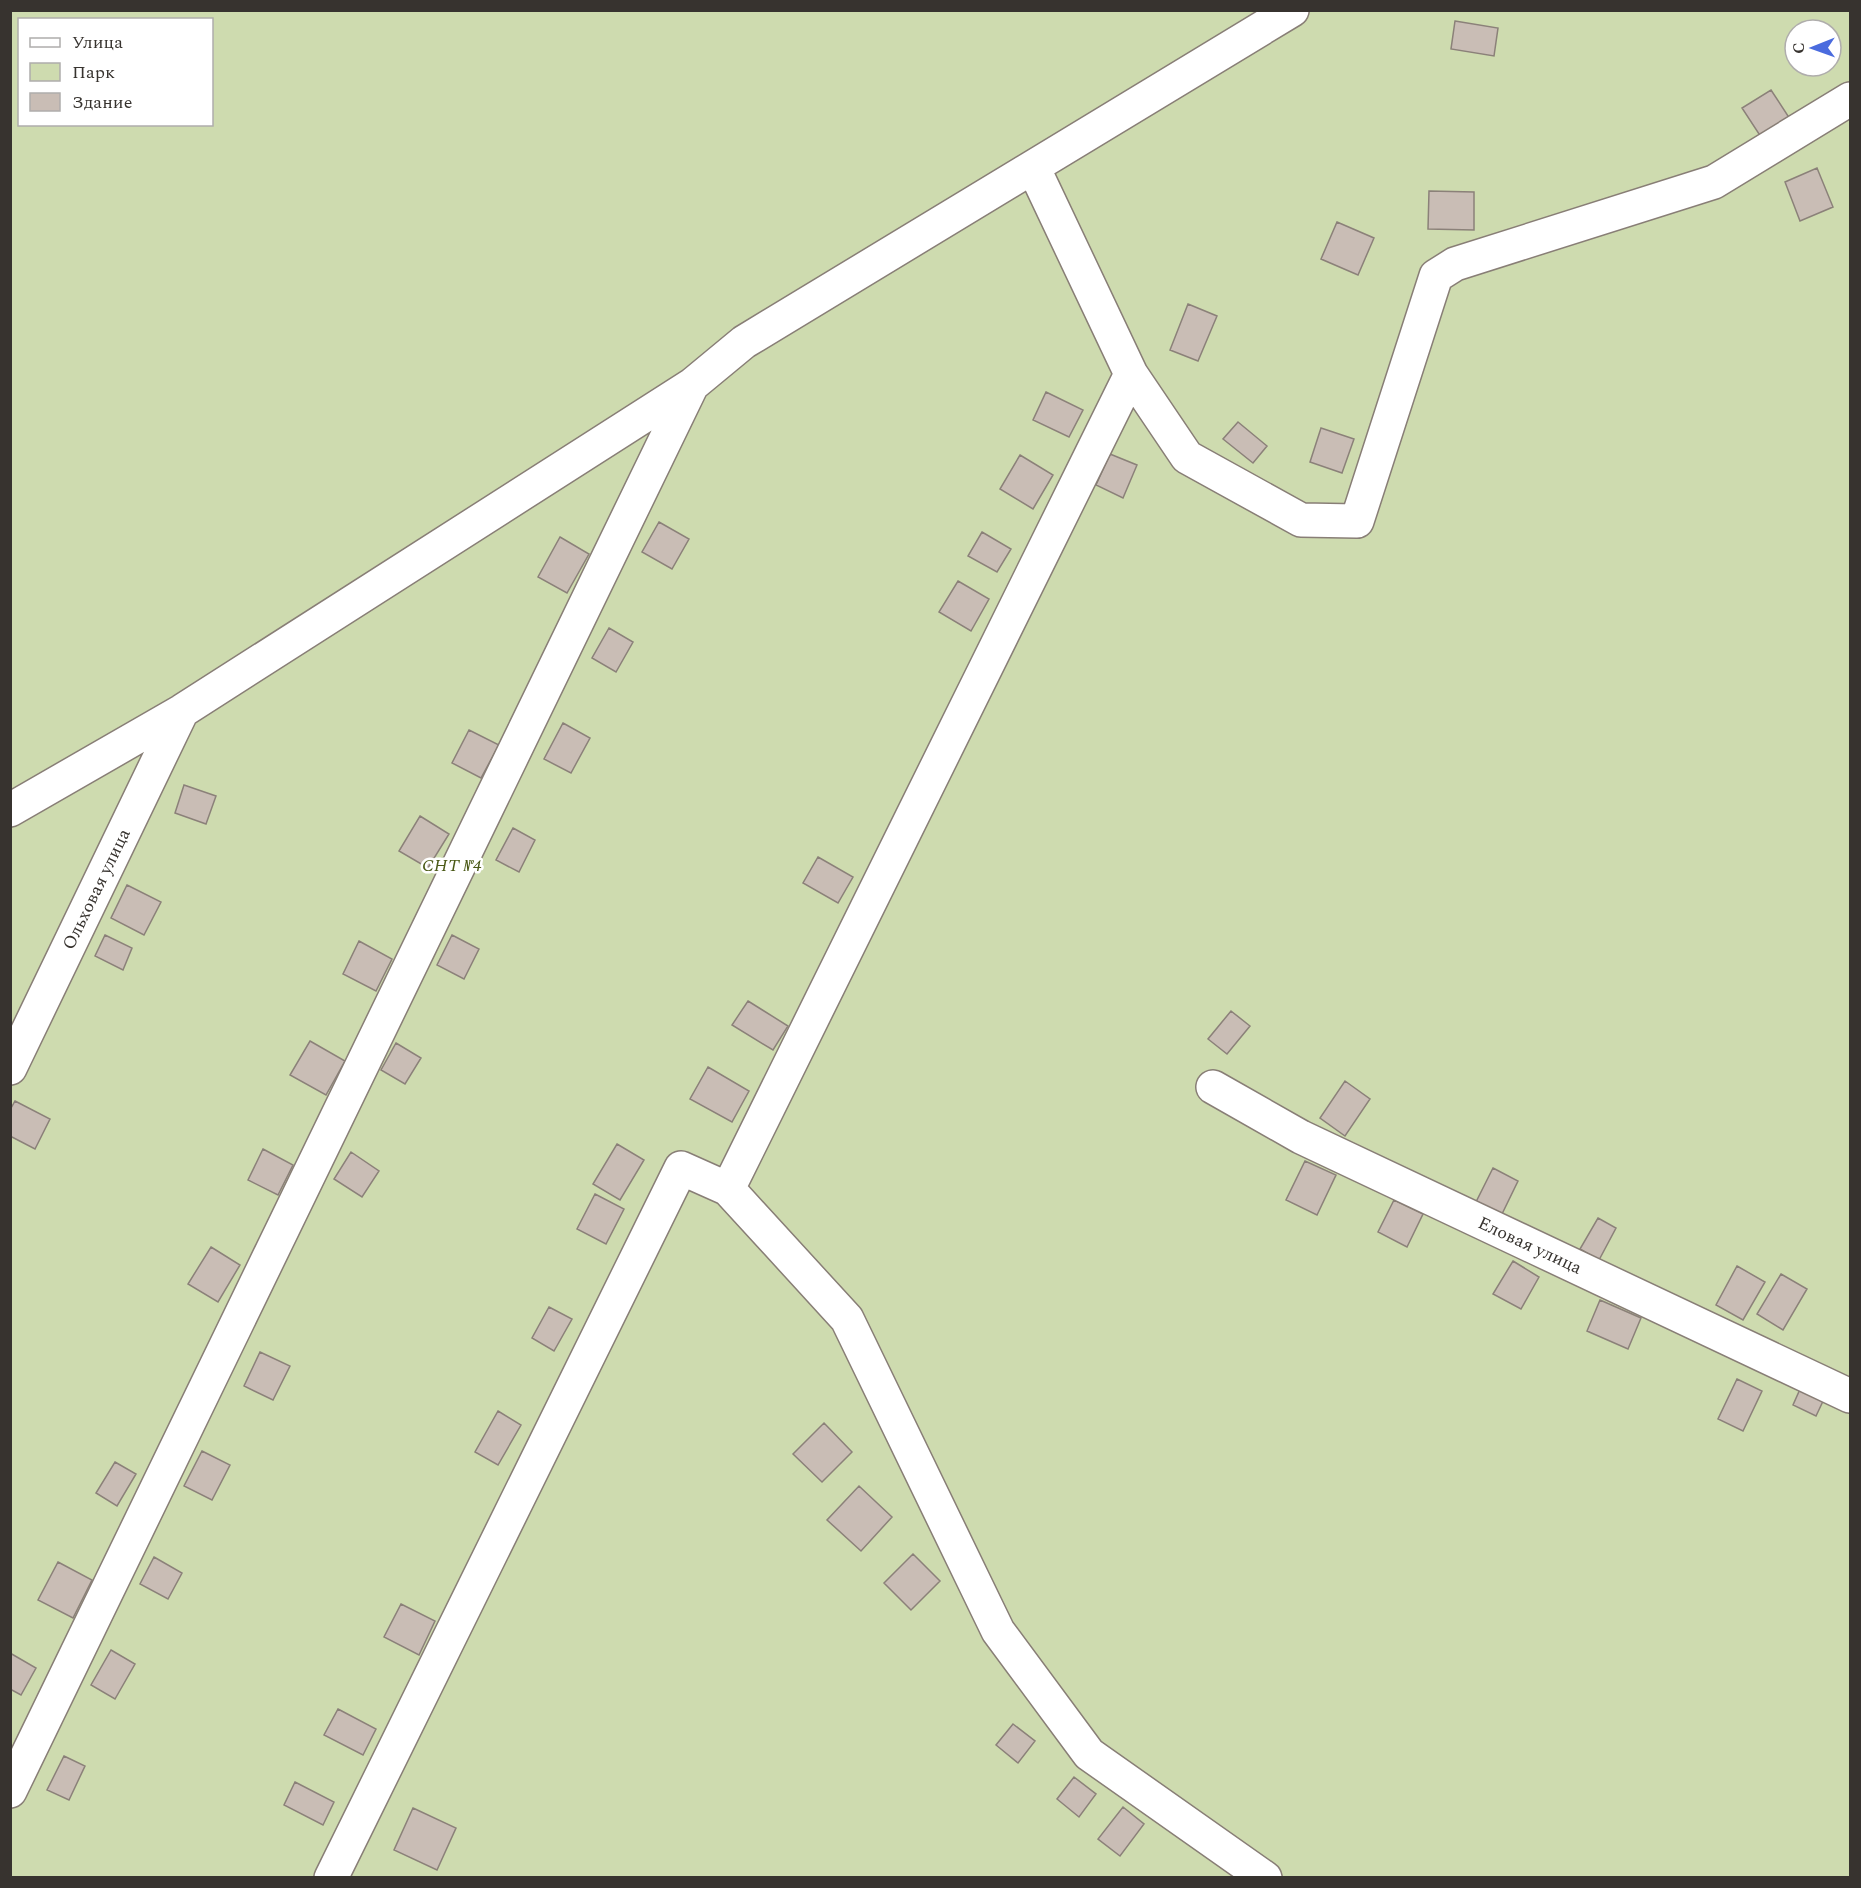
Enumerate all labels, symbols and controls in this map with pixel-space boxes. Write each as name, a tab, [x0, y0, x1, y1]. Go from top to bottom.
legend	[18, 18, 213, 126]
north arrow	[1783, 18, 1843, 78]
text: Улица	[72, 29, 123, 56]
text: С	[1787, 42, 1811, 54]
text: Парк	[72, 59, 115, 86]
text: Здание	[72, 89, 132, 116]
street label: Ольховая улица	[55, 824, 138, 955]
park label: СНТ №4	[422, 852, 482, 879]
street label: Еловая улица	[1473, 1210, 1586, 1281]

